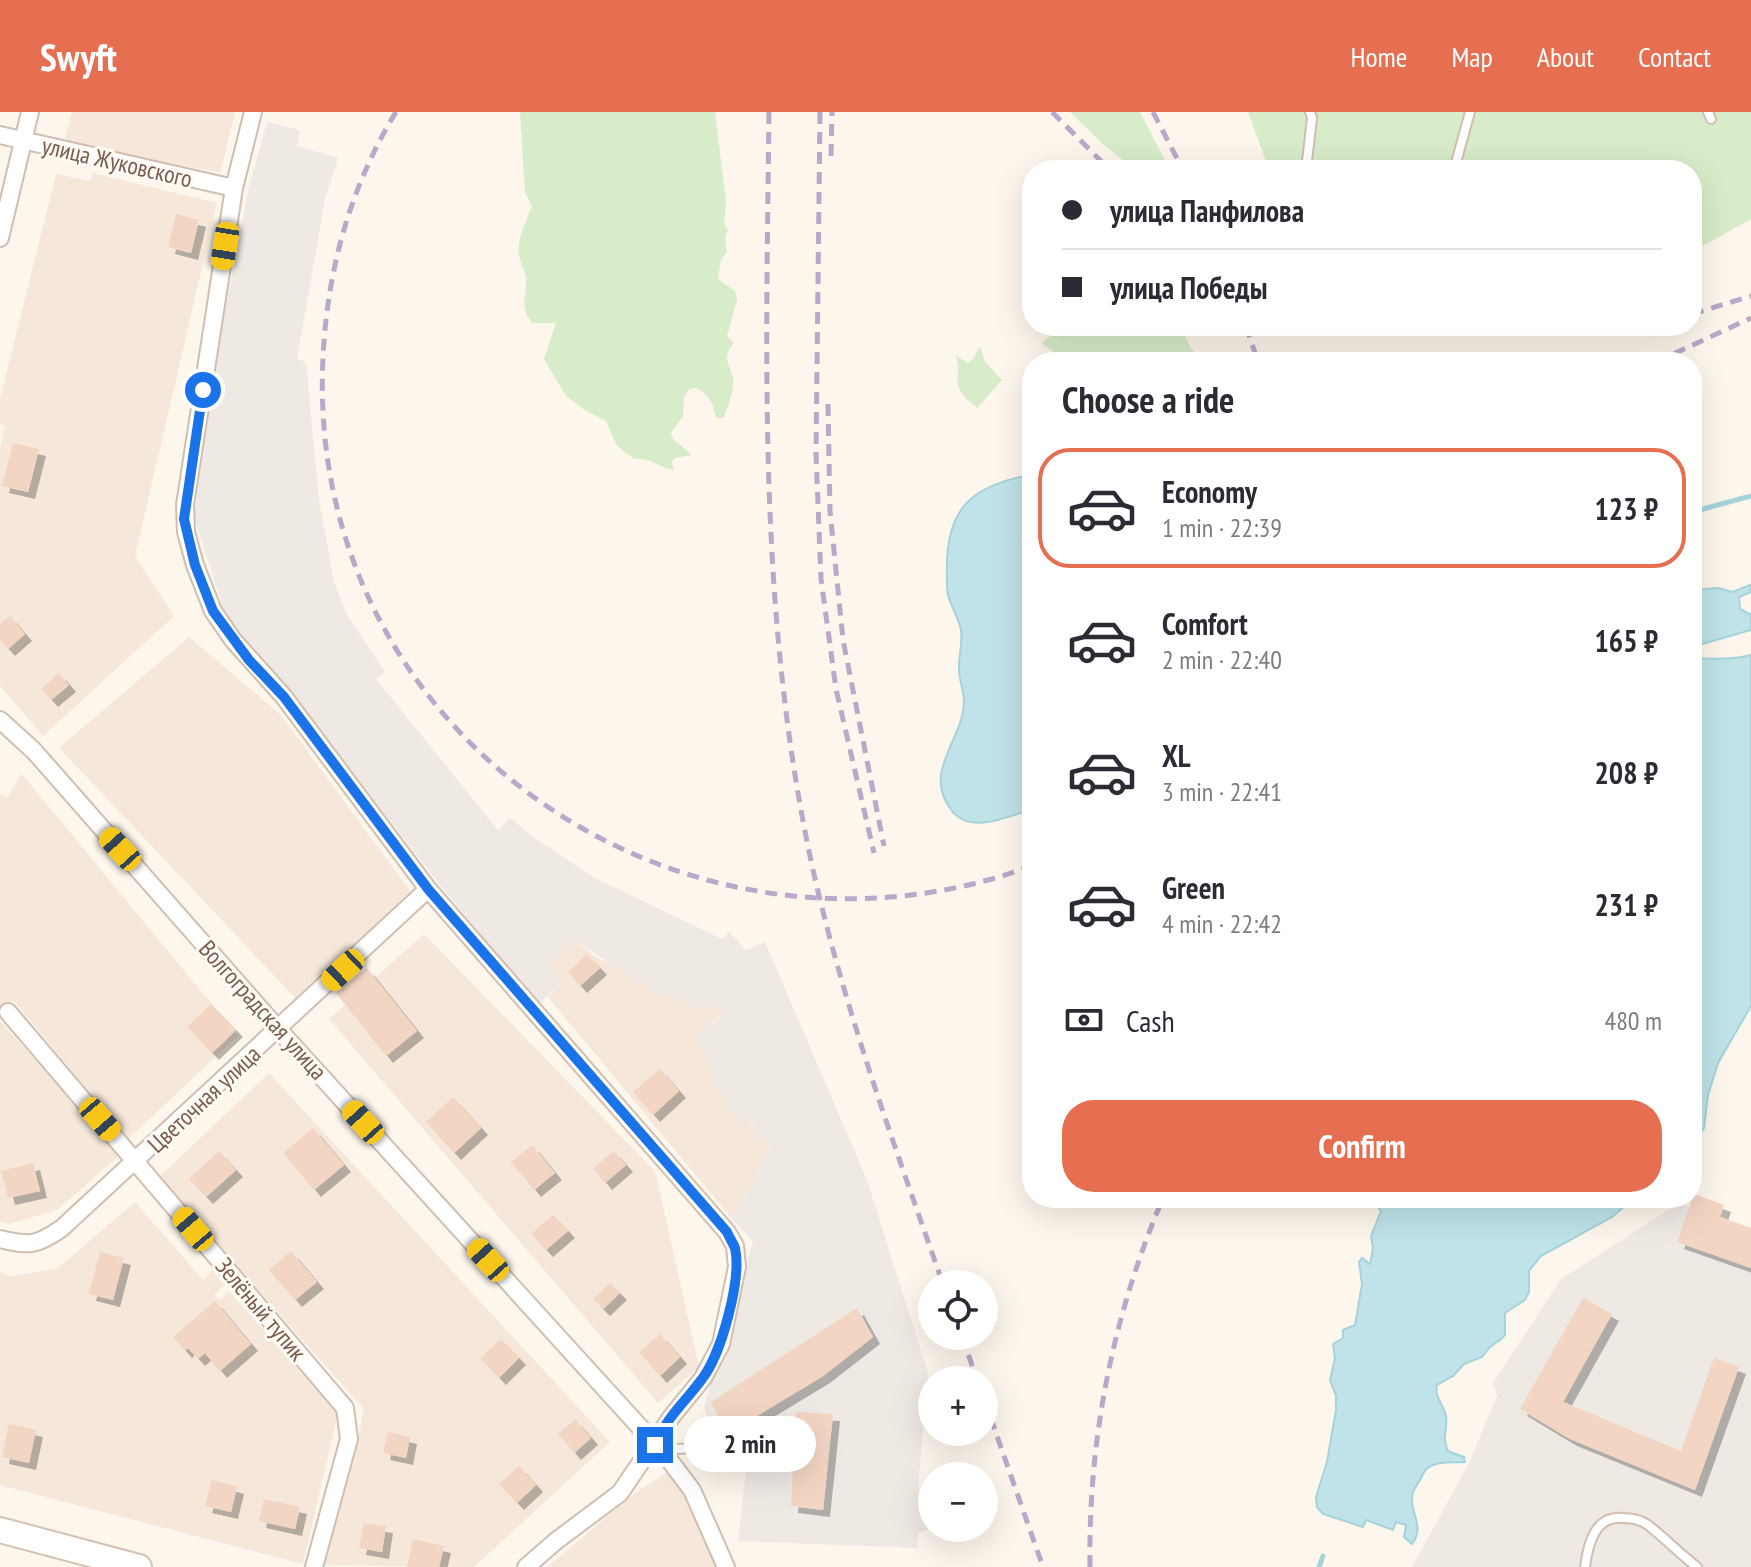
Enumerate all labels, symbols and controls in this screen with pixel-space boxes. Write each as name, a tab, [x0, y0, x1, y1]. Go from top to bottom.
text: Swyft	[40, 32, 117, 81]
text: Home	[1351, 38, 1407, 75]
text: Map	[1451, 38, 1493, 75]
text: About	[1537, 38, 1594, 75]
text: Contact	[1638, 38, 1711, 75]
street label: улица Жуковского	[39, 130, 195, 194]
text: улица Панфилова	[1110, 191, 1304, 230]
car	[209, 220, 241, 272]
text: улица Победы	[1110, 268, 1267, 307]
route start	[185, 372, 221, 408]
text: Choose a ride	[1062, 376, 1234, 423]
icon: car	[1066, 472, 1138, 544]
text: Economy	[1162, 472, 1257, 511]
text: 123 ₽	[1594, 489, 1658, 528]
text: 1 min · 22:39	[1162, 511, 1282, 544]
icon: car	[1066, 604, 1138, 676]
text: Comfort	[1162, 604, 1248, 643]
text: 165 ₽	[1594, 621, 1658, 660]
text: 2 min · 22:40	[1162, 643, 1282, 676]
icon: car	[1066, 736, 1138, 808]
text: XL	[1162, 736, 1191, 775]
text: 208 ₽	[1594, 753, 1658, 792]
text: 3 min · 22:41	[1162, 775, 1282, 808]
car	[95, 823, 145, 875]
icon: car	[1066, 868, 1138, 940]
text: Green	[1162, 868, 1225, 907]
text: 231 ₽	[1594, 885, 1658, 924]
text: 4 min · 22:42	[1162, 907, 1282, 940]
street label: Волгоградская улица	[192, 934, 334, 1086]
car	[317, 945, 369, 995]
icon: cash	[1062, 998, 1106, 1042]
text: Cash	[1126, 1001, 1175, 1040]
text: 480 m	[1604, 1004, 1662, 1037]
street label: Цветочная улица	[141, 1039, 267, 1159]
car	[75, 1093, 125, 1145]
car	[338, 1096, 388, 1148]
button: Confirm	[1062, 1100, 1662, 1192]
car	[168, 1203, 218, 1255]
car	[463, 1234, 513, 1286]
street label: Зелёный тупик	[209, 1251, 314, 1368]
map controls	[918, 1270, 998, 1542]
button: locate	[918, 1270, 998, 1350]
button: +	[918, 1366, 998, 1446]
callout: 2 min	[683, 1417, 815, 1473]
route end	[637, 1427, 673, 1463]
text: 2 min	[724, 1427, 776, 1460]
button: −	[918, 1462, 998, 1542]

